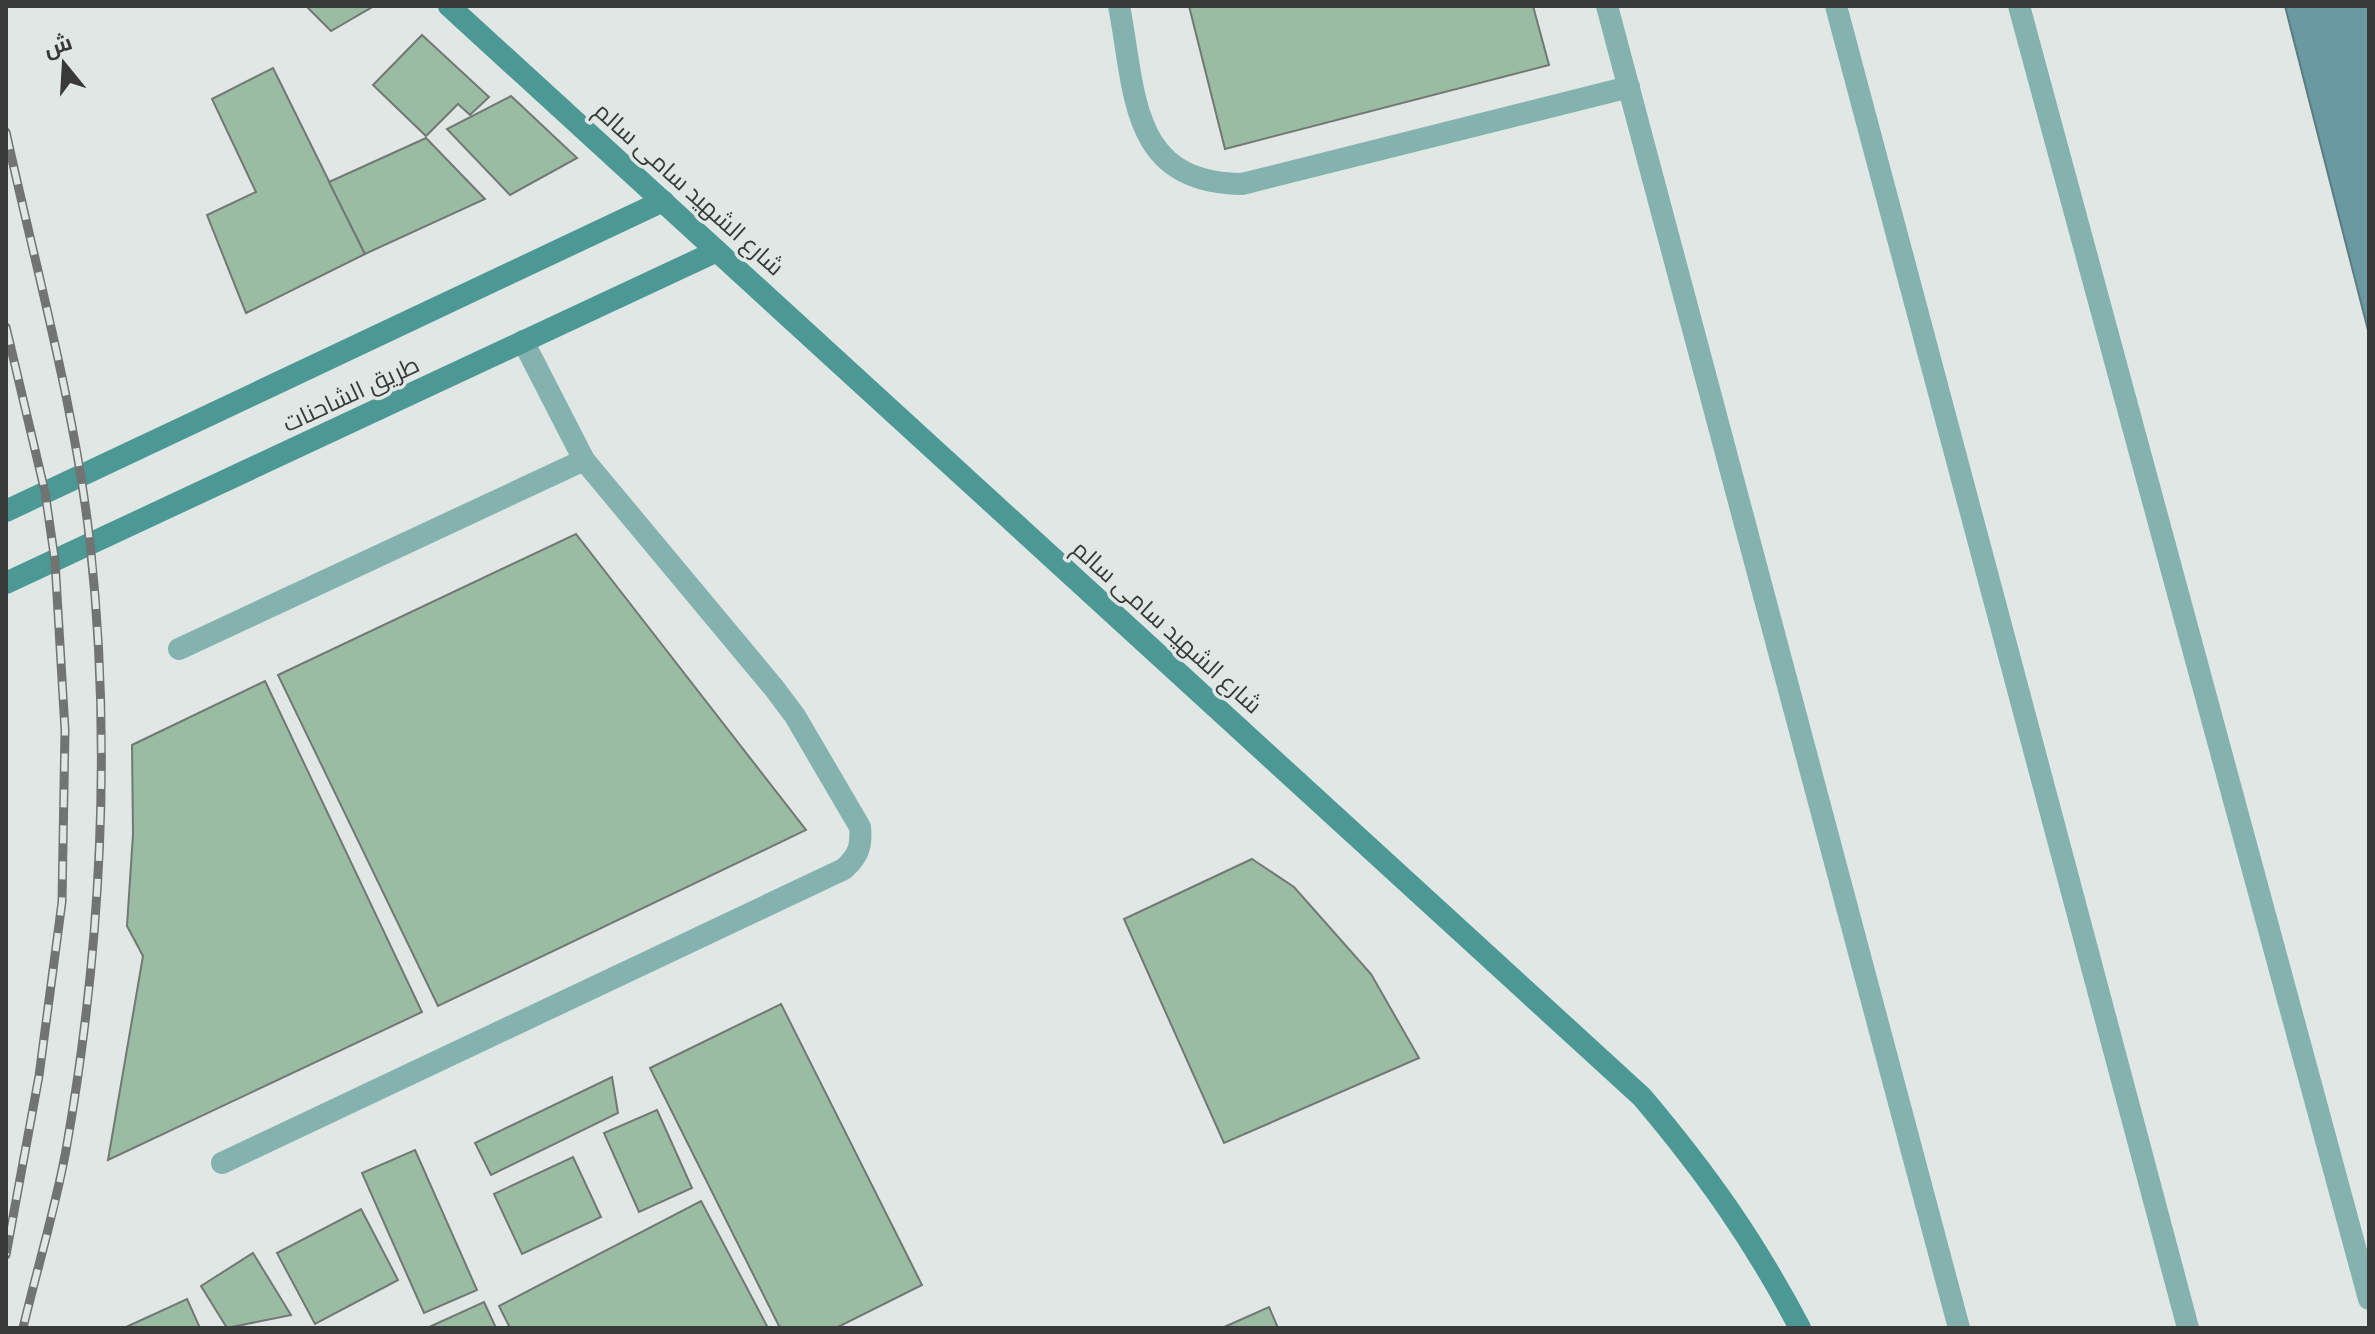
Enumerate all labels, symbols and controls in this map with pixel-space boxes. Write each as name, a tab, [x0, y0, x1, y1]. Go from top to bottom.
north arrow	[24, 24, 104, 104]
text: ش	[40, 28, 76, 63]
street label: شارع الشهيد سامى سالم	[587, 96, 790, 283]
street label: طريق الشاحنات	[278, 349, 424, 439]
street label: شارع الشهيد سامى سالم	[1065, 534, 1268, 721]

